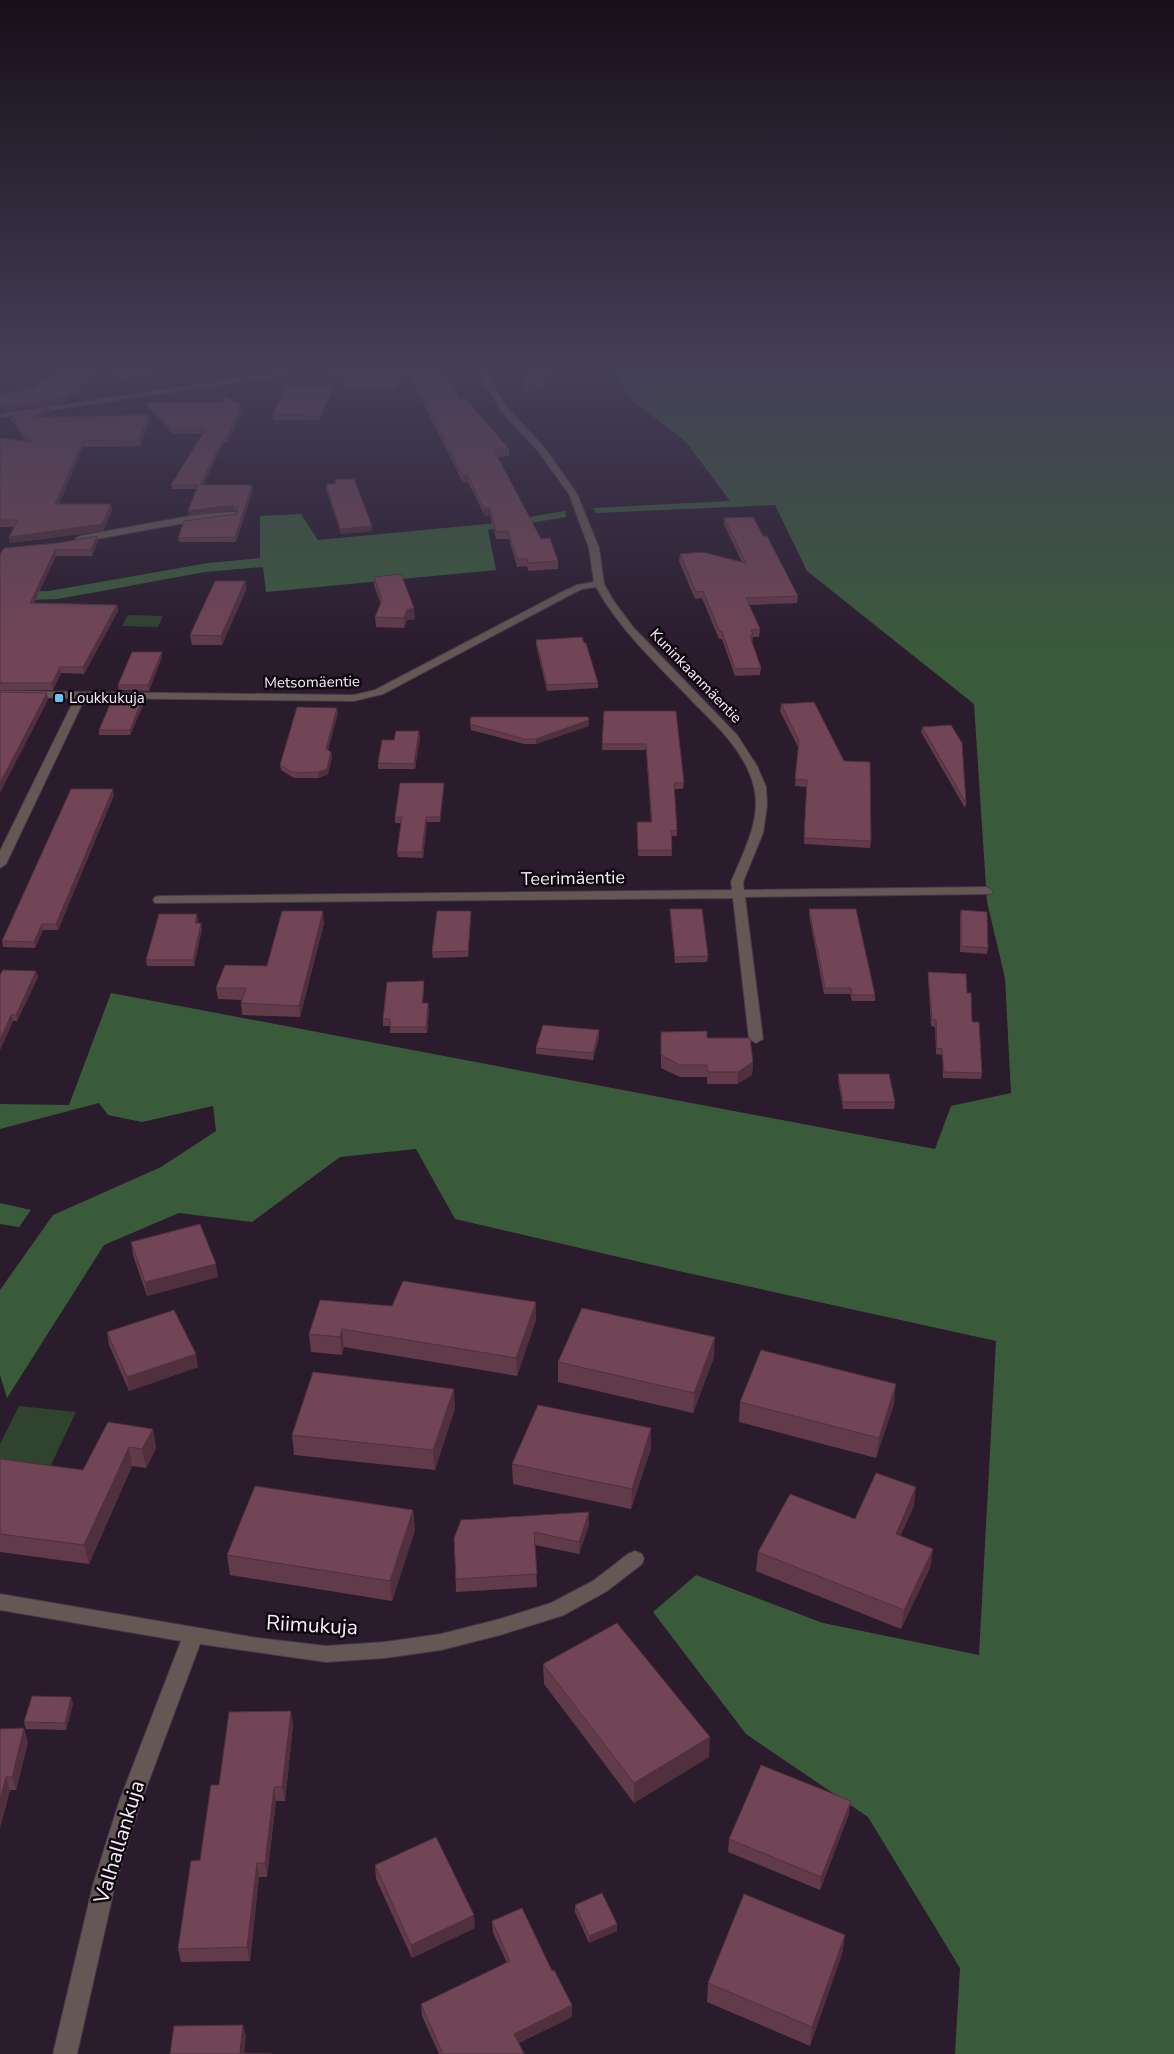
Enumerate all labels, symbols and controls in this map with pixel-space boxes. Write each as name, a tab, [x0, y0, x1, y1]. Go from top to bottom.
street label: Kuninkaanmäentie	[646, 624, 746, 728]
street label: Metsomäentie	[264, 671, 360, 693]
place label: Loukkukuja	[69, 688, 145, 708]
marker: Loukkukuja	[53, 692, 65, 704]
street label: Teerimäentie	[521, 865, 625, 891]
street label: Riimukuja	[265, 1609, 359, 1641]
street label: Valhallankuja	[87, 1777, 151, 1908]

